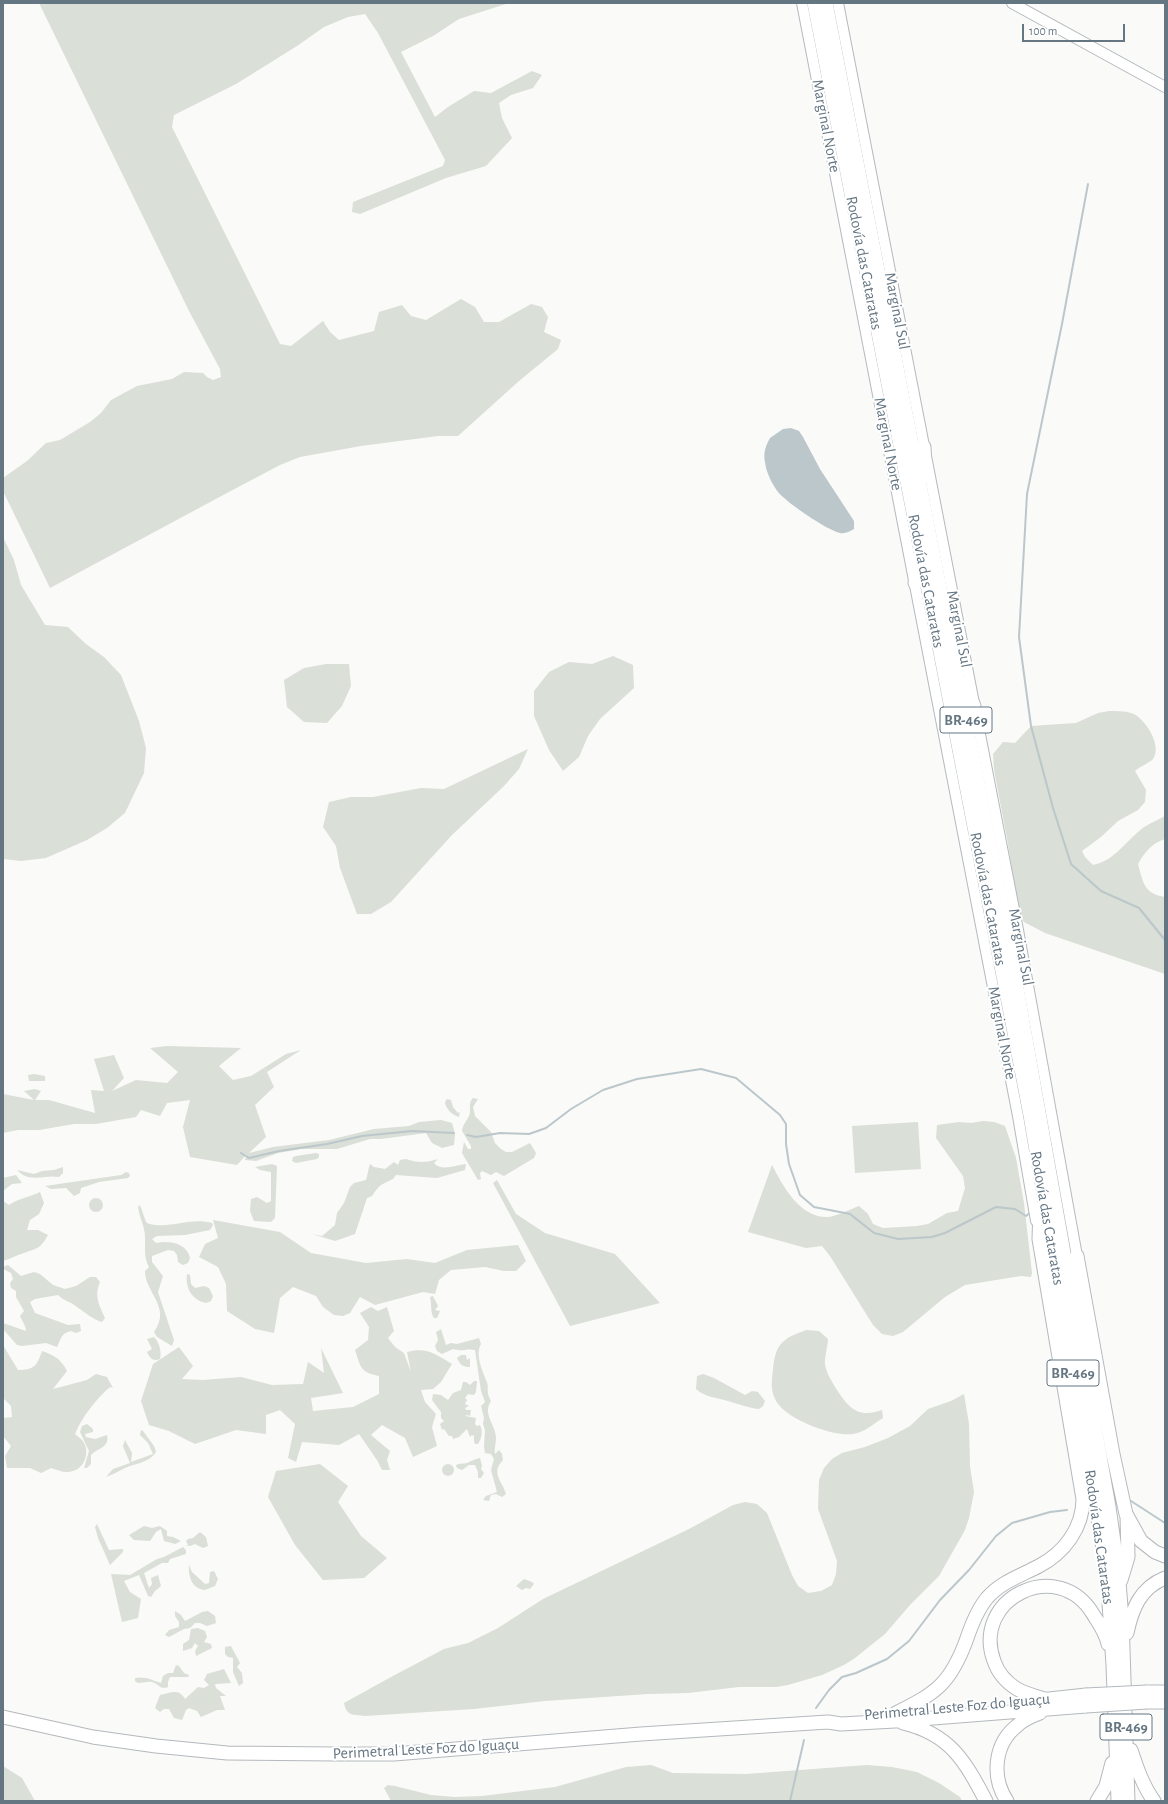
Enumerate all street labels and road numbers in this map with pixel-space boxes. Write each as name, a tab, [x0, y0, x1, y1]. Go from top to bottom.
street label: Marginal Norte	[808, 78, 844, 174]
street label: Rodovía das Cataratas	[842, 194, 886, 332]
street label: Marginal Sul	[880, 271, 914, 351]
street label: Marginal Norte	[870, 396, 906, 492]
street label: Rodovía das Cataratas	[904, 512, 948, 650]
street label: Marginal Sul	[942, 589, 976, 669]
road number: BR-469	[940, 707, 992, 733]
street label: Rodovía das Cataratas	[966, 830, 1010, 968]
street label: Marginal Sul	[1004, 907, 1038, 987]
street label: Marginal Norte	[984, 985, 1020, 1081]
street label: Rodovía das Cataratas	[1026, 1149, 1068, 1287]
road number: BR-469	[1047, 1360, 1099, 1386]
street label: Rodovía das Cataratas	[1080, 1468, 1118, 1606]
street label: Perimetral Leste Foz do Iguaçu	[863, 1689, 1051, 1725]
road number: BR-469	[1100, 1714, 1152, 1740]
street label: Perimetral Leste Foz do Iguaçu	[332, 1735, 520, 1763]

